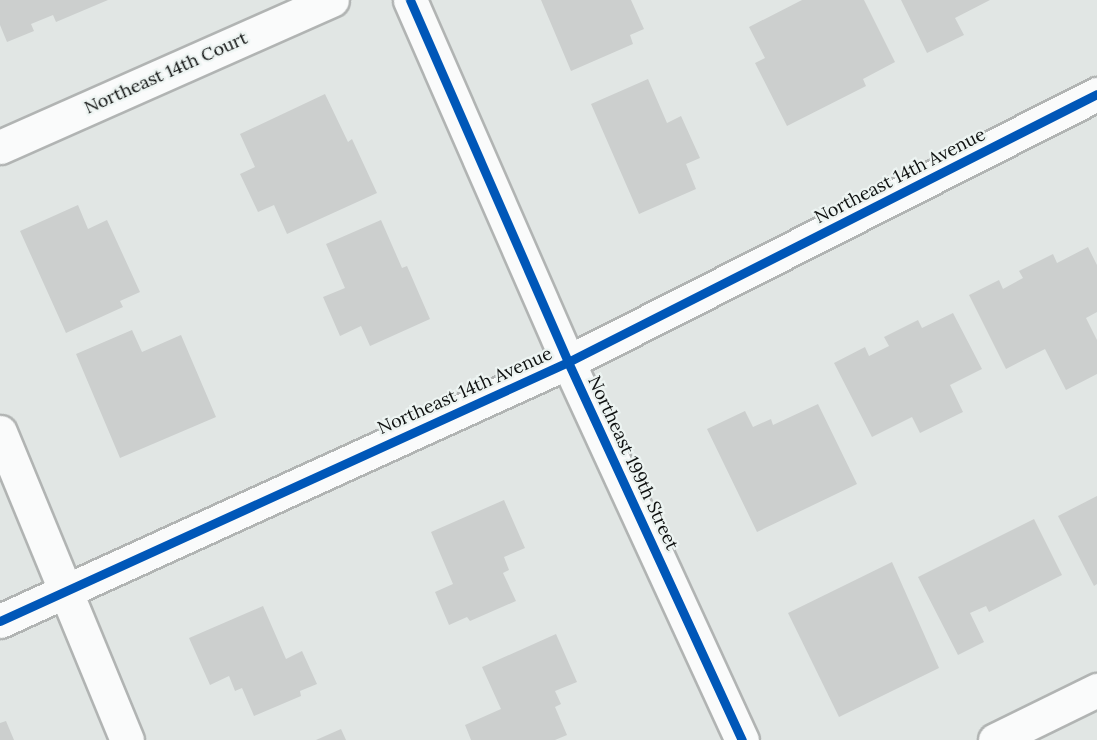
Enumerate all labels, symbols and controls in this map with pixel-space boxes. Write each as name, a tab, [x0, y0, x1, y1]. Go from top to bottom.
street label: Northeast 14th Court	[81, 27, 251, 119]
street label: Northeast 14th Avenue	[811, 124, 989, 228]
street label: Northeast 14th Avenue	[374, 343, 556, 439]
street label: Northeast 199th Street	[583, 372, 683, 554]

